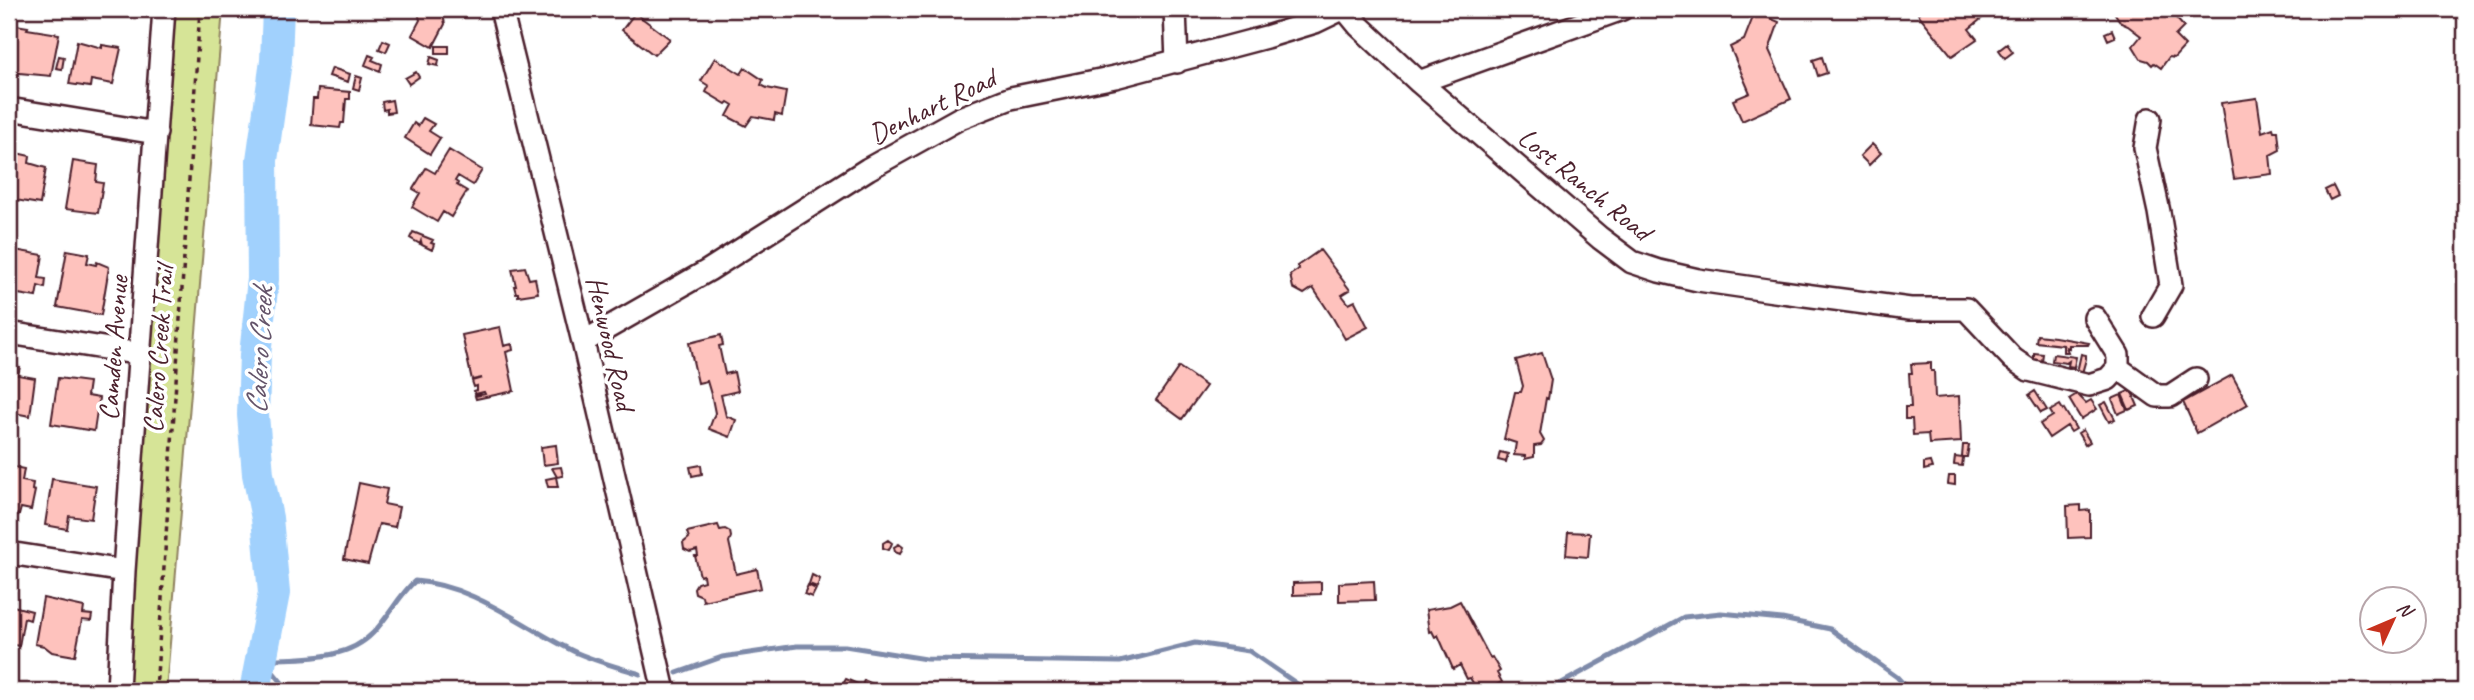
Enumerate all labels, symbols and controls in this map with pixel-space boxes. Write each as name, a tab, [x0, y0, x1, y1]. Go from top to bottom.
street label: Denhart Road	[863, 59, 1004, 152]
street label: Lost Ranch Road	[1511, 120, 1662, 251]
street label: Calero Creek Trail	[135, 259, 182, 434]
street label: Camden Avenue	[90, 273, 136, 422]
street label: Henwood Road	[579, 273, 644, 417]
water label: Calero Creek	[237, 282, 282, 415]
north arrow	[2358, 584, 2428, 654]
text: N	[2392, 596, 2419, 624]

